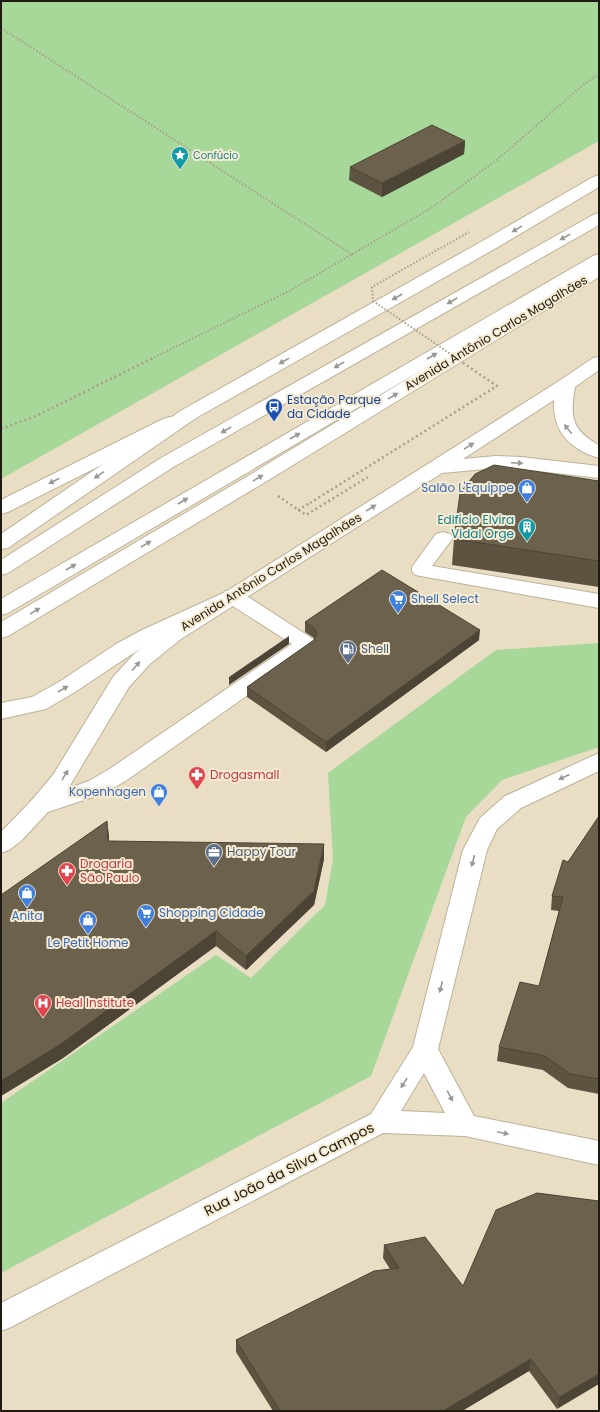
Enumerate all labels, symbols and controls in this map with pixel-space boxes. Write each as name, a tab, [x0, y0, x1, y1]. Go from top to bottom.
place icon: Confúcio	[170, 145, 190, 170]
place label: Confúcio	[193, 148, 238, 163]
one-way arrow	[511, 225, 523, 232]
one-way arrow	[559, 234, 571, 241]
street label: Avenida Antônio Carlos Magalhães	[401, 271, 590, 394]
one-way arrow	[391, 293, 403, 300]
one-way arrow	[446, 298, 458, 305]
one-way arrow	[426, 353, 438, 360]
one-way arrow	[279, 358, 290, 364]
one-way arrow	[333, 362, 345, 369]
place label: Estação Parque da Cidade	[287, 391, 381, 422]
one-way arrow	[387, 392, 399, 399]
bus stop icon: Estação Parque da Cidade	[264, 397, 284, 422]
one-way arrow	[564, 424, 573, 435]
one-way arrow	[220, 426, 232, 433]
one-way arrow	[289, 432, 301, 439]
one-way arrow	[463, 443, 475, 450]
one-way arrow	[511, 459, 523, 466]
one-way arrow	[94, 471, 105, 479]
one-way arrow	[253, 474, 263, 482]
one-way arrow	[48, 478, 60, 484]
shop icon: Salão L'Equippe	[517, 478, 537, 503]
place label: Salão L'Equippe	[421, 479, 514, 496]
one-way arrow	[177, 498, 189, 505]
one-way arrow	[365, 505, 377, 512]
street label: Avenida Antônio Carlos Magalhães	[177, 509, 365, 635]
place label: Edifício Elvira Vidal Orge	[437, 511, 514, 542]
building icon: Edifício Elvira Vidal Orge	[517, 517, 537, 542]
one-way arrow	[140, 541, 152, 548]
one-way arrow	[65, 564, 77, 571]
supermarket icon: Shell Select	[388, 589, 408, 614]
place label: Shell Select	[411, 590, 479, 607]
one-way arrow	[29, 608, 40, 615]
fuel station icon: Shell	[338, 639, 358, 664]
place label: Shell	[361, 640, 389, 657]
one-way arrow	[131, 661, 140, 671]
one-way arrow	[57, 685, 69, 692]
pharmacy icon: Drogasmall	[187, 765, 207, 790]
place label: Drogasmall	[210, 766, 280, 783]
one-way arrow	[61, 770, 69, 780]
one-way arrow	[558, 774, 569, 780]
shop icon: Kopenhagen	[149, 782, 169, 807]
place label: Kopenhagen	[69, 783, 146, 800]
office icon: Happy Tour	[204, 842, 224, 867]
place label: Happy Tour	[227, 843, 296, 860]
place label: Drogaria São Paulo	[80, 855, 140, 886]
one-way arrow	[469, 855, 475, 867]
pharmacy icon: Drogaria São Paulo	[57, 861, 77, 886]
shop icon: Anita	[17, 883, 37, 908]
supermarket icon: Shopping Cidade	[136, 903, 156, 928]
place label: Shopping Cidade	[159, 904, 264, 921]
place label: Anita	[11, 907, 43, 924]
shop icon: Le Petit Home	[78, 910, 98, 935]
place label: Le Petit Home	[48, 934, 128, 951]
one-way arrow	[437, 981, 443, 993]
hospital icon: Heal Institute	[33, 993, 53, 1018]
place label: Heal Institute	[56, 994, 134, 1011]
one-way arrow	[401, 1077, 408, 1088]
one-way arrow	[446, 1090, 453, 1102]
street label: Rua João da Silva Campos	[200, 1117, 378, 1221]
one-way arrow	[497, 1130, 509, 1136]

